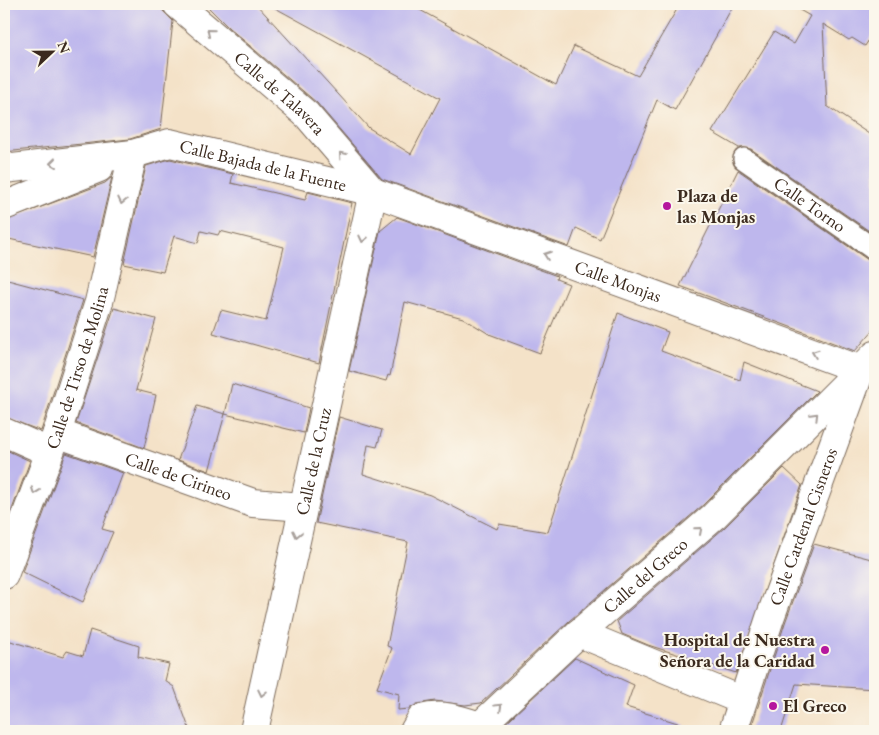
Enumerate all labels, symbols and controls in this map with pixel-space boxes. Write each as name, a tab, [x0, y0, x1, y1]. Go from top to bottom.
north arrow	[28, 28, 78, 78]
one-way arrow	[207, 29, 216, 38]
text: N	[54, 39, 75, 56]
street label: Calle de Talavera	[229, 46, 331, 140]
street label: Calle Bajada de la Fuente	[177, 134, 349, 196]
one-way arrow	[338, 151, 347, 160]
one-way arrow	[48, 157, 56, 168]
street label: Calle Torno	[769, 171, 851, 237]
place label: Plaza de las Monjas	[677, 184, 755, 228]
one-way arrow	[117, 197, 128, 206]
marker: Plaza de las Monjas	[661, 200, 673, 212]
one-way arrow	[358, 235, 369, 244]
one-way arrow	[543, 251, 552, 261]
street label: Calle Monjas	[572, 255, 665, 307]
street label: Calle de Tirso de Molina	[40, 283, 113, 452]
one-way arrow	[811, 349, 820, 359]
street label: Calle de la Cruz	[290, 405, 336, 517]
one-way arrow	[809, 413, 818, 422]
street label: Calle Cardenal Cisneros	[763, 444, 842, 609]
street label: Calle de Cirineo	[122, 446, 235, 506]
one-way arrow	[31, 486, 41, 494]
one-way arrow	[693, 526, 702, 535]
one-way arrow	[292, 530, 303, 539]
street label: Calle del Greco	[598, 532, 692, 618]
place label: Hospital de Nuestra Señora de la Caridad	[660, 628, 815, 672]
marker: Hospital de Nuestra Señora de la Caridad	[819, 644, 831, 656]
one-way arrow	[257, 689, 268, 698]
place label: El Greco	[783, 694, 847, 717]
marker: El Greco	[767, 700, 779, 712]
one-way arrow	[493, 704, 502, 713]

